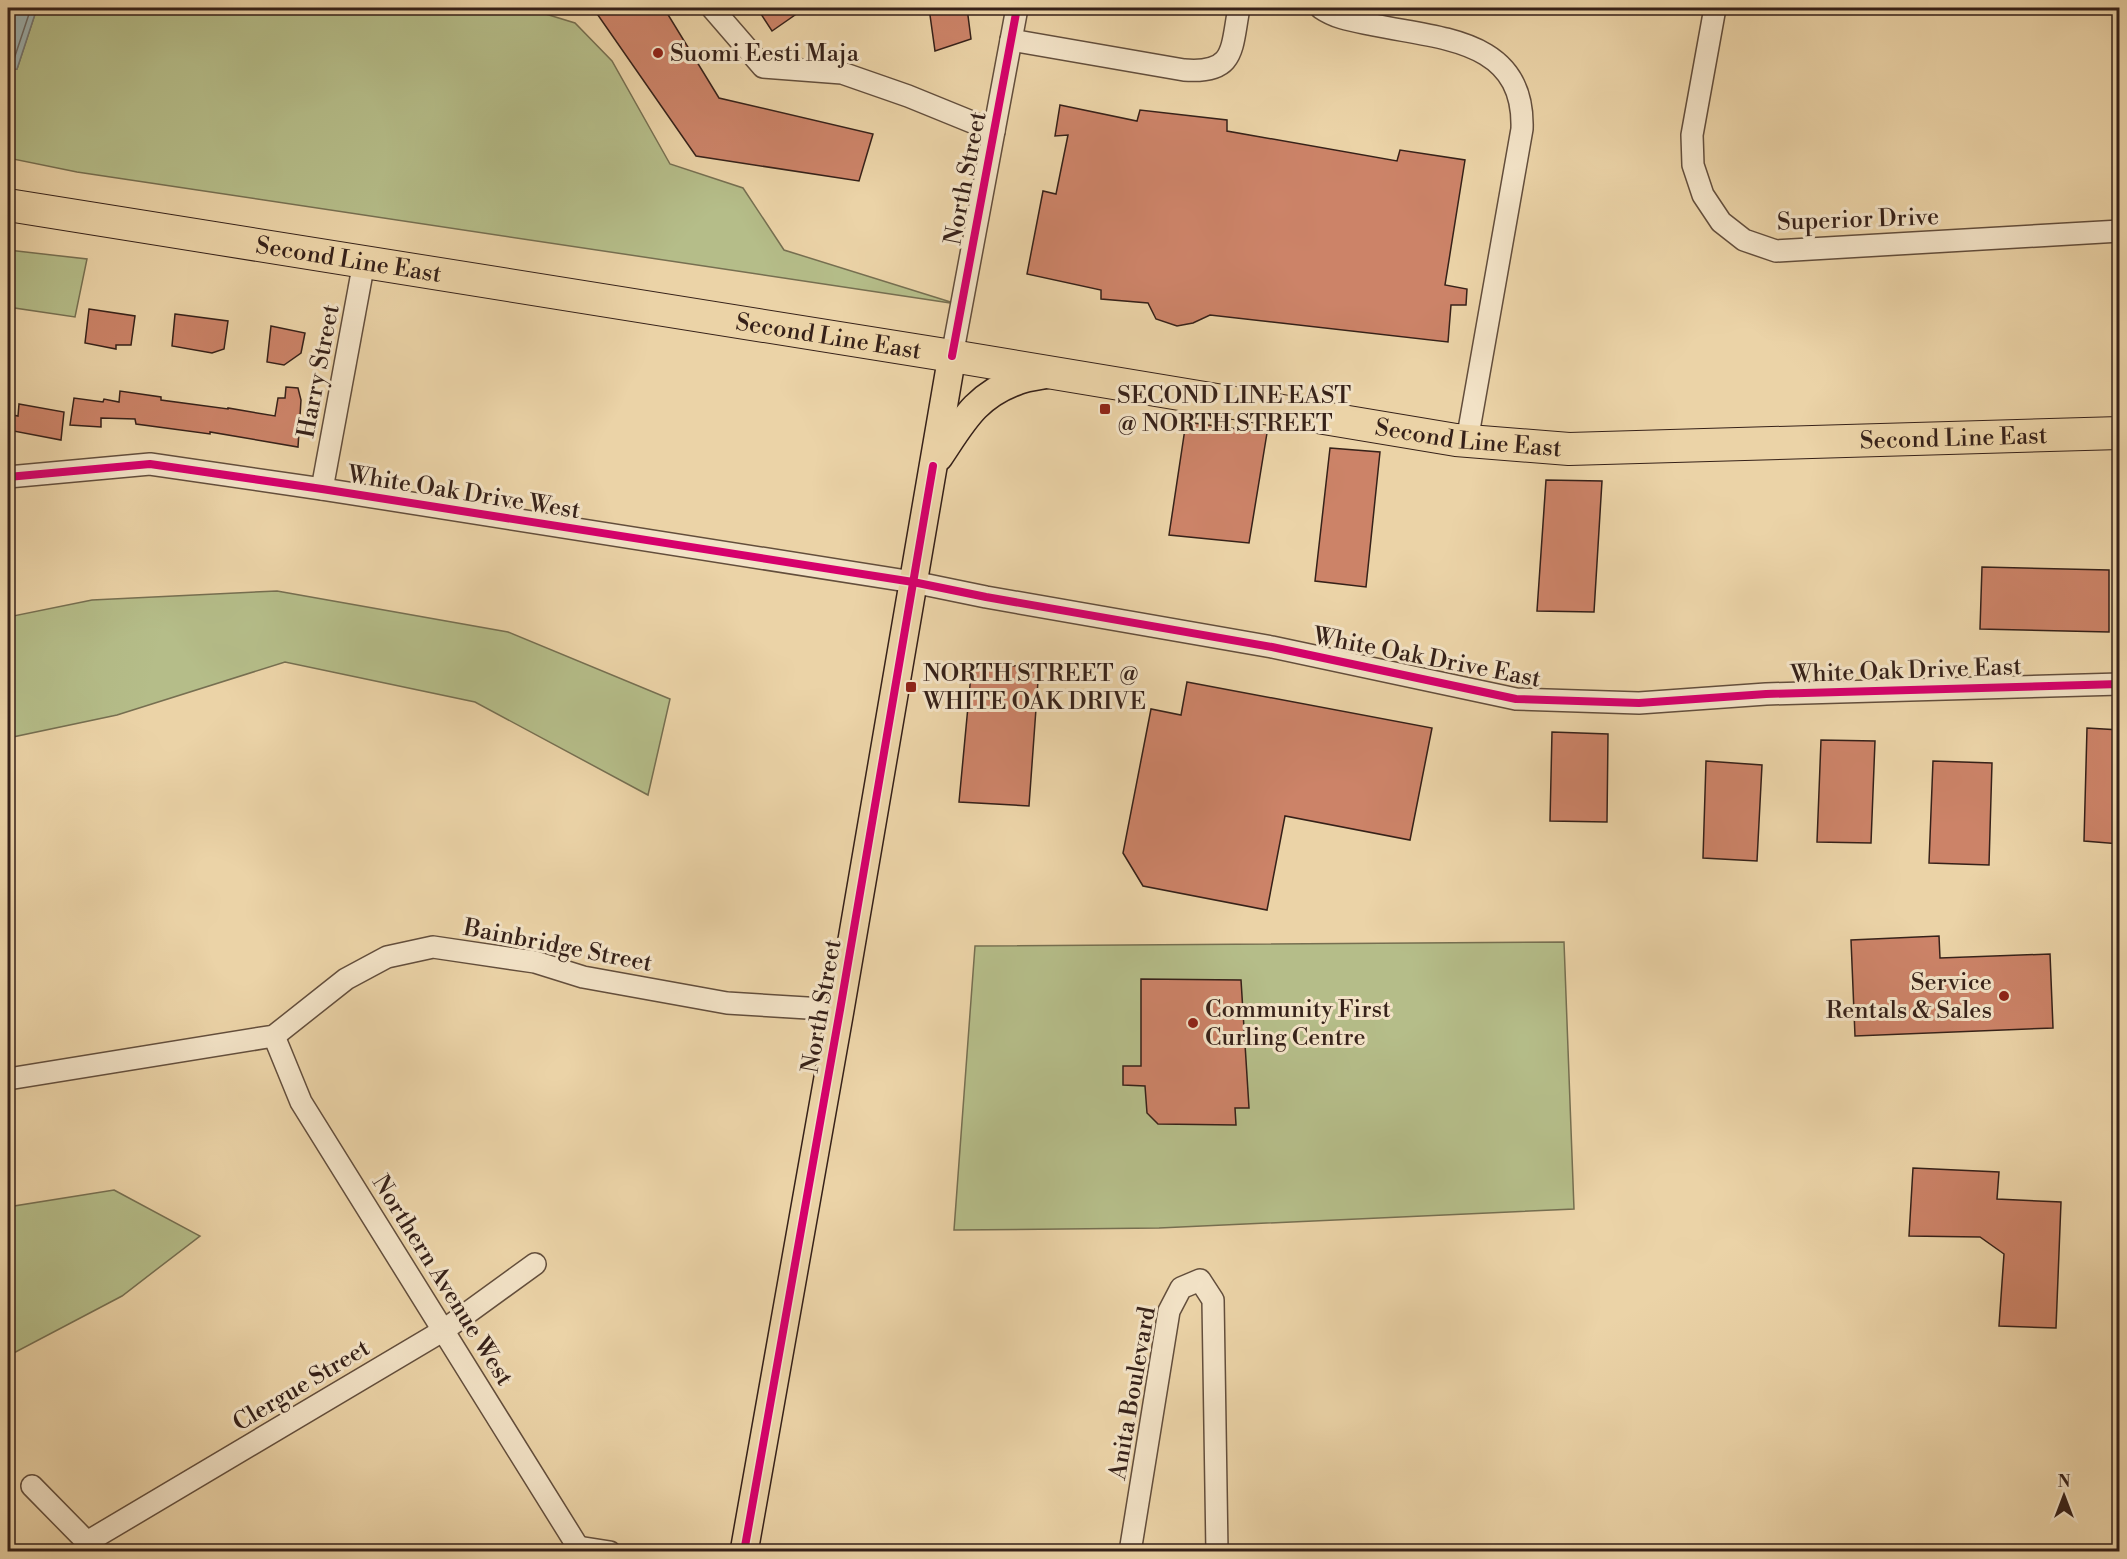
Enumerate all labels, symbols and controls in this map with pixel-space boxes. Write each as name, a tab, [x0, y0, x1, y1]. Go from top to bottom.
place label: Suomi Eesti Maja	[670, 39, 860, 69]
marker: Suomi Eesti Maja	[651, 46, 665, 60]
street label: North Street	[938, 108, 994, 247]
street label: Superior Drive	[1776, 202, 1940, 238]
street label: Second Line East	[254, 231, 444, 290]
street label: Harry Street	[291, 301, 347, 440]
street label: Second Line East	[733, 308, 924, 367]
place label: SECOND LINE EAST @ NORTH STREET	[1117, 381, 1351, 439]
marker: SECOND LINE EAST @ NORTH STREET	[1098, 402, 1112, 416]
street label: Second Line East	[1373, 413, 1563, 464]
street label: Second Line East	[1859, 421, 2048, 457]
street label: White Oak Drive West	[344, 460, 583, 526]
street label: White Oak Drive East	[1309, 621, 1544, 695]
street label: White Oak Drive East	[1789, 652, 2023, 690]
place label: NORTH STREET @ WHITE OAK DRIVE	[922, 659, 1146, 717]
marker: NORTH STREET @ WHITE OAK DRIVE	[904, 680, 918, 694]
street label: Bainbridge Street	[460, 913, 655, 979]
street label: North Street	[795, 936, 849, 1075]
place label: Service Rentals & Sales	[1826, 968, 1992, 1026]
marker: Service Rentals & Sales	[1997, 989, 2011, 1003]
place label: Community First Curling Centre	[1205, 995, 1391, 1053]
marker: Community First Curling Centre	[1186, 1016, 1200, 1030]
street label: Northern Avenue West	[365, 1170, 519, 1392]
street label: Anita Boulevard	[1103, 1304, 1163, 1483]
street label: Clergue Street	[228, 1333, 376, 1438]
north arrow	[2034, 1466, 2094, 1526]
text: N	[2058, 1472, 2071, 1492]

